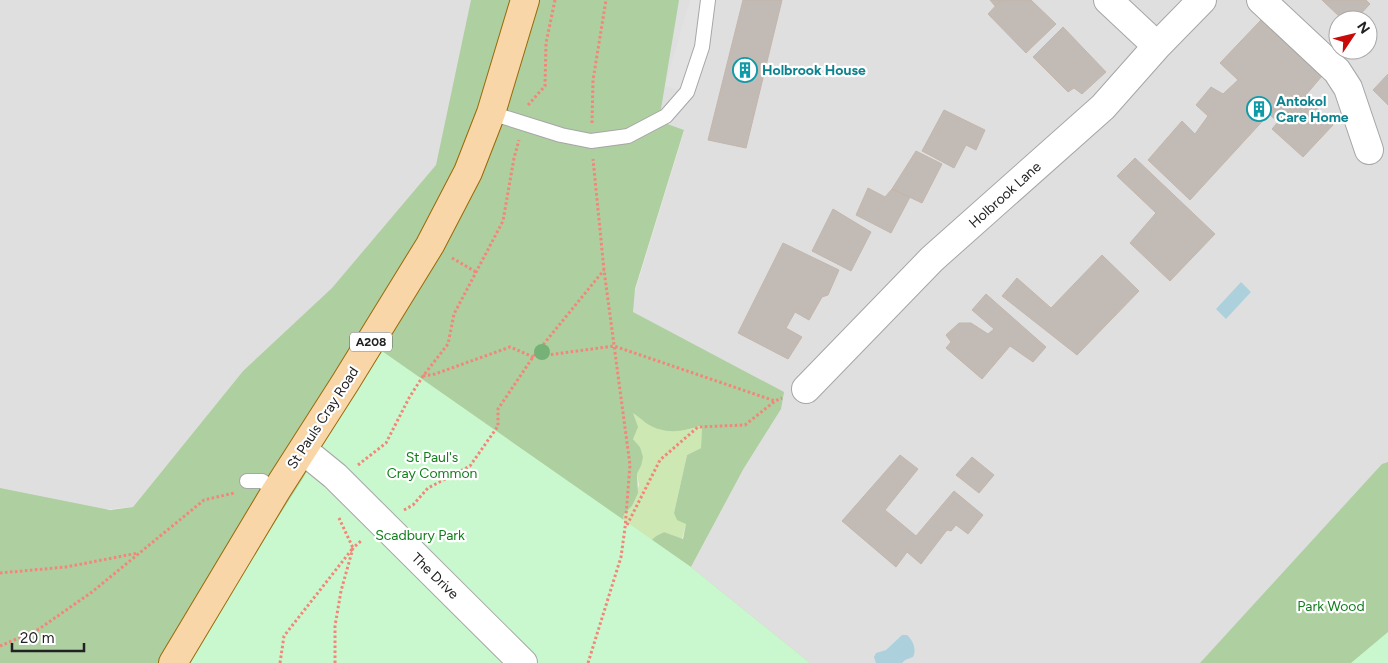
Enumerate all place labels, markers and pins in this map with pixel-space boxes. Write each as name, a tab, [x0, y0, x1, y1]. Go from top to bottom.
building icon: Holbrook House	[732, 57, 758, 83]
place label: Holbrook House	[762, 62, 866, 79]
place label: Antokol Care Home	[1276, 93, 1349, 126]
building icon: Antokol Care Home	[1246, 96, 1272, 122]

